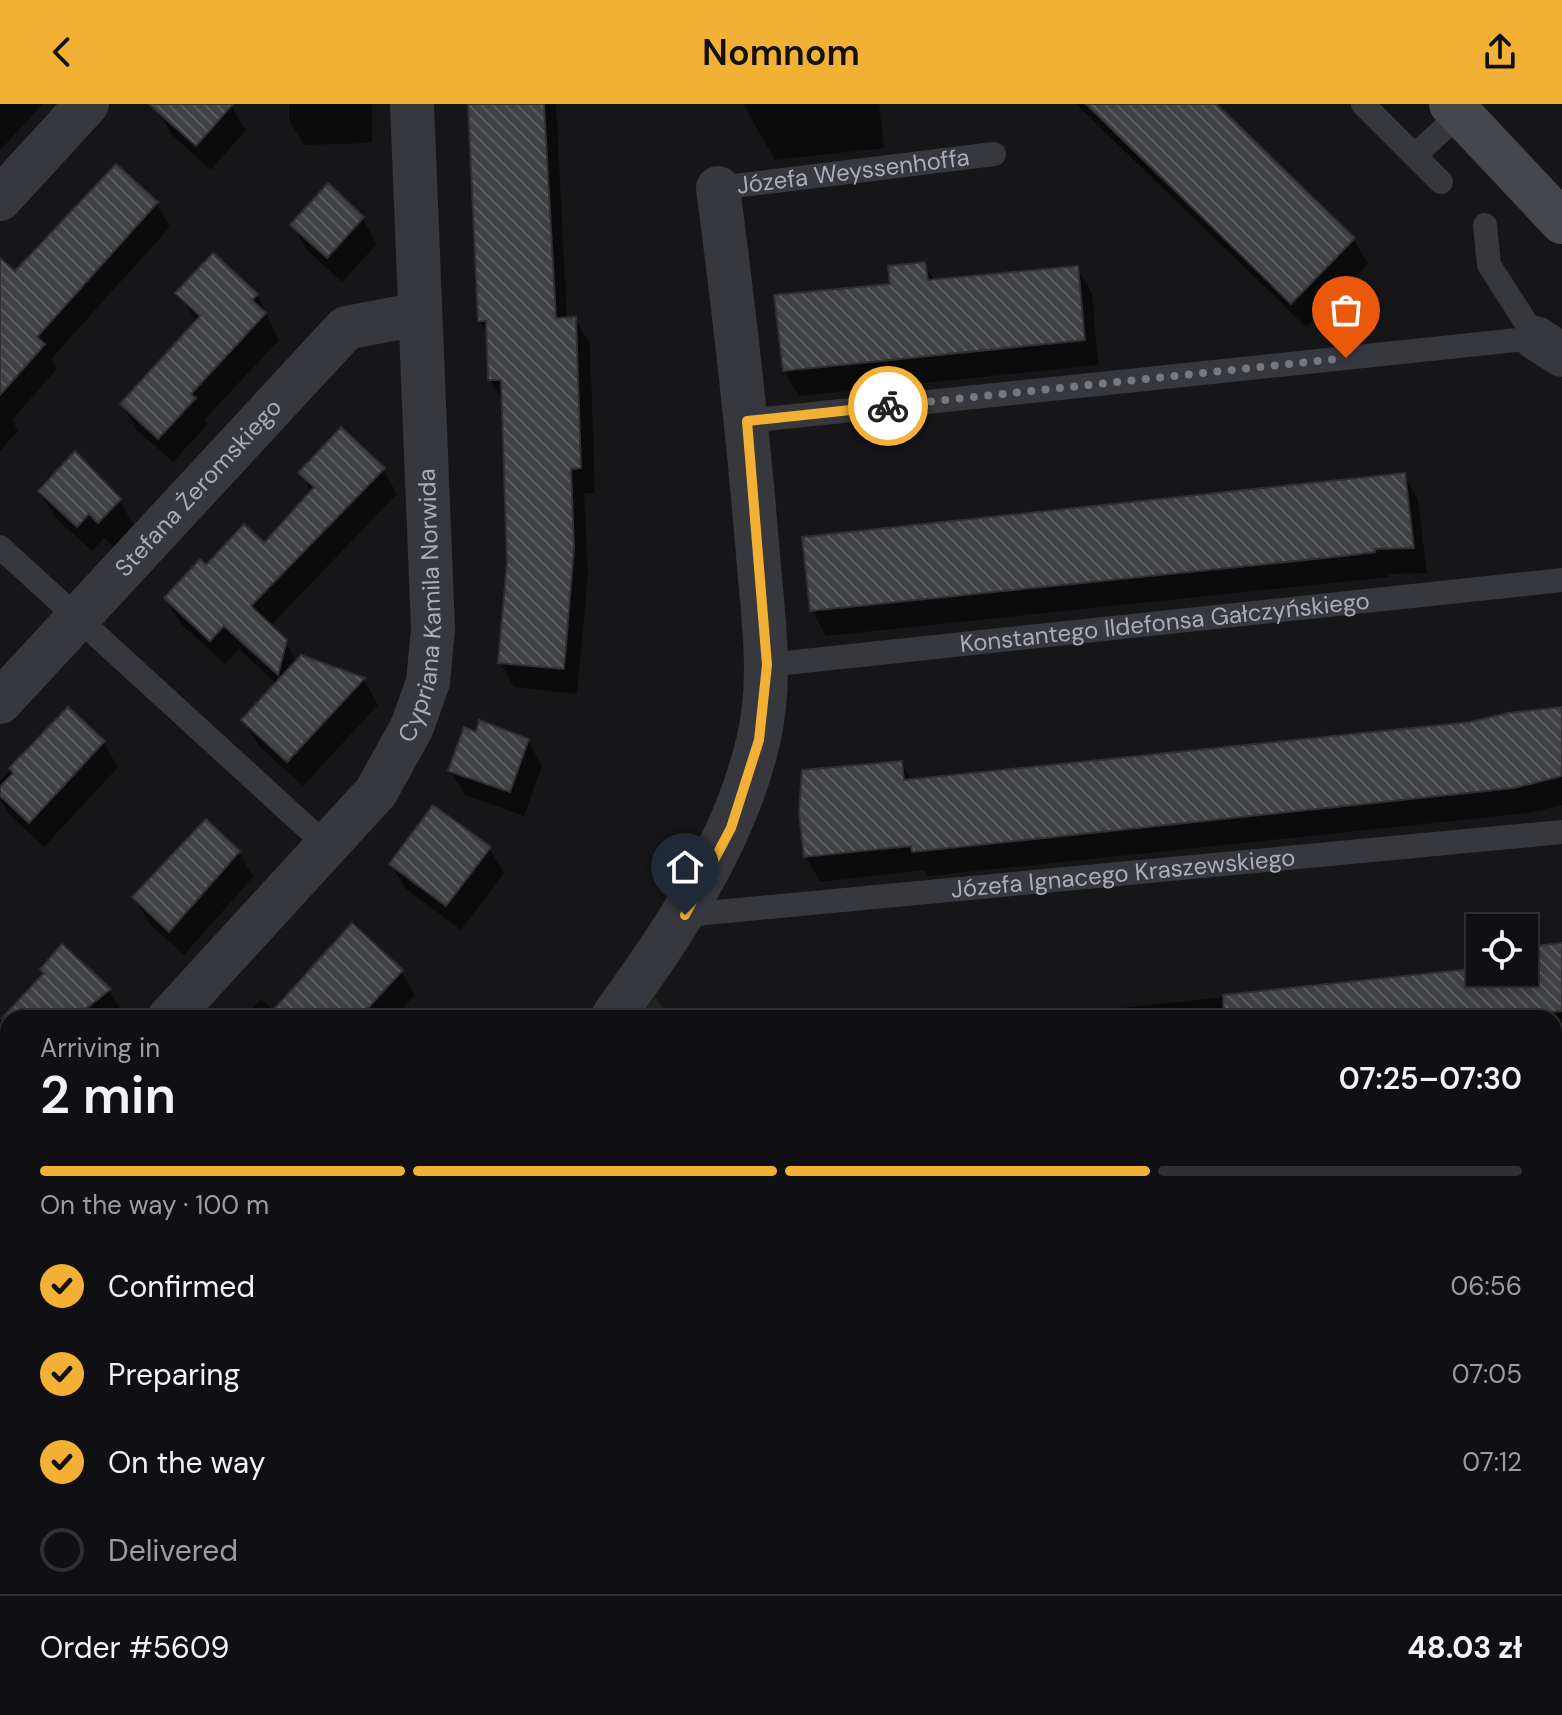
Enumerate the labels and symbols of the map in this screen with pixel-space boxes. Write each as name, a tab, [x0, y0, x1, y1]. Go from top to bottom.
street label: Józefa Weyssenhoffa	[735, 141, 971, 201]
pin	[1312, 276, 1380, 358]
courier	[848, 366, 928, 446]
street label: Stefana Żeromskiego	[108, 392, 288, 583]
street label: Cypriana Kamila Norwida	[391, 468, 448, 748]
street label: Konstantego Ildefonsa Gałczyńskiego	[958, 585, 1371, 659]
pin	[651, 833, 719, 915]
street label: Józefa Ignacego Kraszewskiego	[949, 841, 1297, 905]

